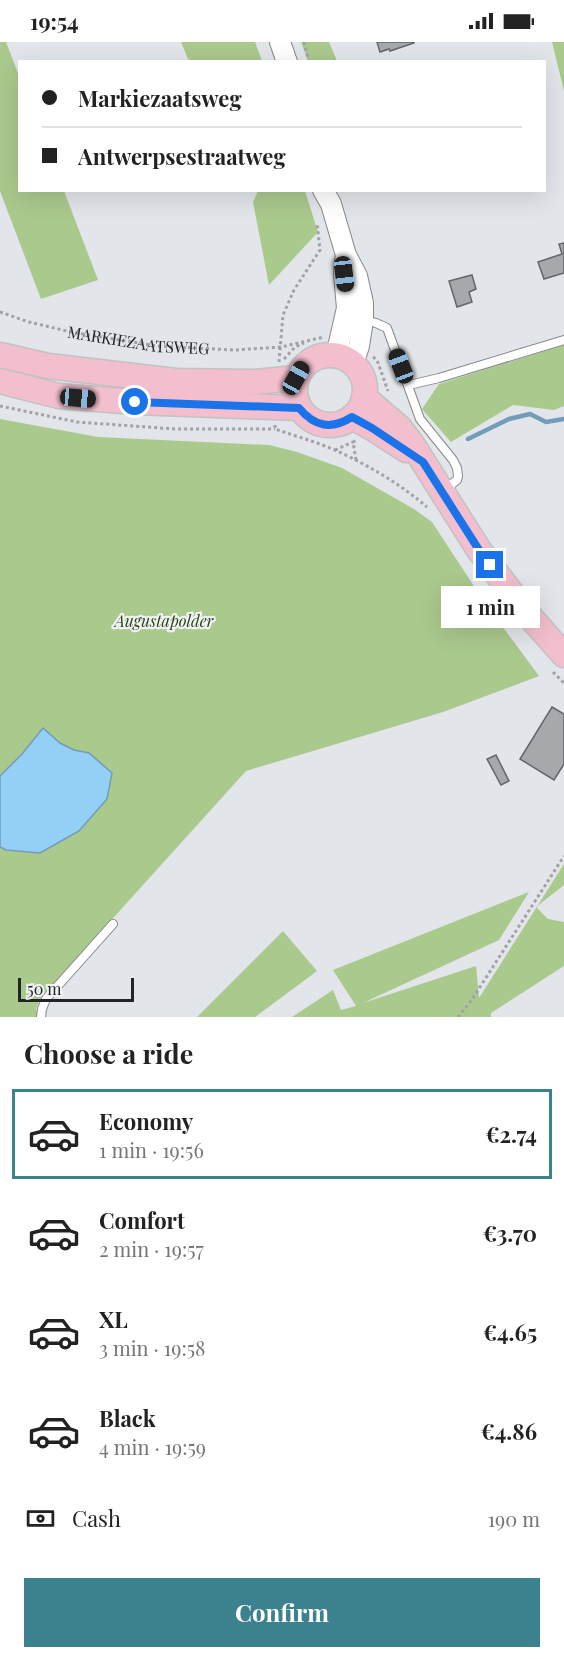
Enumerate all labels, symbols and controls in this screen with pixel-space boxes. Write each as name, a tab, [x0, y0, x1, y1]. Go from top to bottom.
text: 19:54	[30, 6, 79, 36]
text: Markiezaatsweg	[78, 83, 242, 113]
text: Antwerpsestraatweg	[78, 141, 286, 171]
car	[333, 255, 355, 293]
street label: MARKIEZAATSWEG	[66, 321, 210, 359]
car	[386, 346, 416, 386]
car	[279, 358, 313, 398]
car	[59, 387, 97, 409]
route start	[121, 388, 148, 415]
route end	[476, 551, 503, 578]
callout: 1 min	[440, 586, 540, 628]
text: 1 min	[466, 593, 515, 620]
park label: Augustapolder	[113, 610, 215, 631]
scale bar	[18, 975, 134, 1002]
text: 50 m	[27, 978, 61, 999]
text: Choose a ride	[24, 1035, 193, 1071]
text: Economy	[99, 1106, 193, 1136]
icon: car	[27, 1107, 81, 1161]
text: €2.74	[485, 1119, 537, 1149]
text: 1 min · 19:56	[99, 1136, 204, 1163]
text: Comfort	[99, 1205, 185, 1235]
icon: car	[27, 1206, 81, 1260]
text: €3.70	[483, 1218, 537, 1248]
text: 2 min · 19:57	[99, 1235, 204, 1262]
text: XL	[99, 1304, 128, 1334]
icon: car	[27, 1305, 81, 1359]
text: €4.65	[483, 1317, 537, 1347]
text: 3 min · 19:58	[99, 1334, 205, 1361]
text: Black	[99, 1403, 156, 1433]
icon: car	[27, 1404, 81, 1458]
text: €4.86	[481, 1416, 537, 1446]
text: 4 min · 19:59	[99, 1433, 206, 1460]
icon: cash	[24, 1502, 57, 1535]
text: Cash	[72, 1503, 121, 1533]
text: 190 m	[488, 1505, 540, 1532]
button: Confirm	[24, 1578, 540, 1647]

